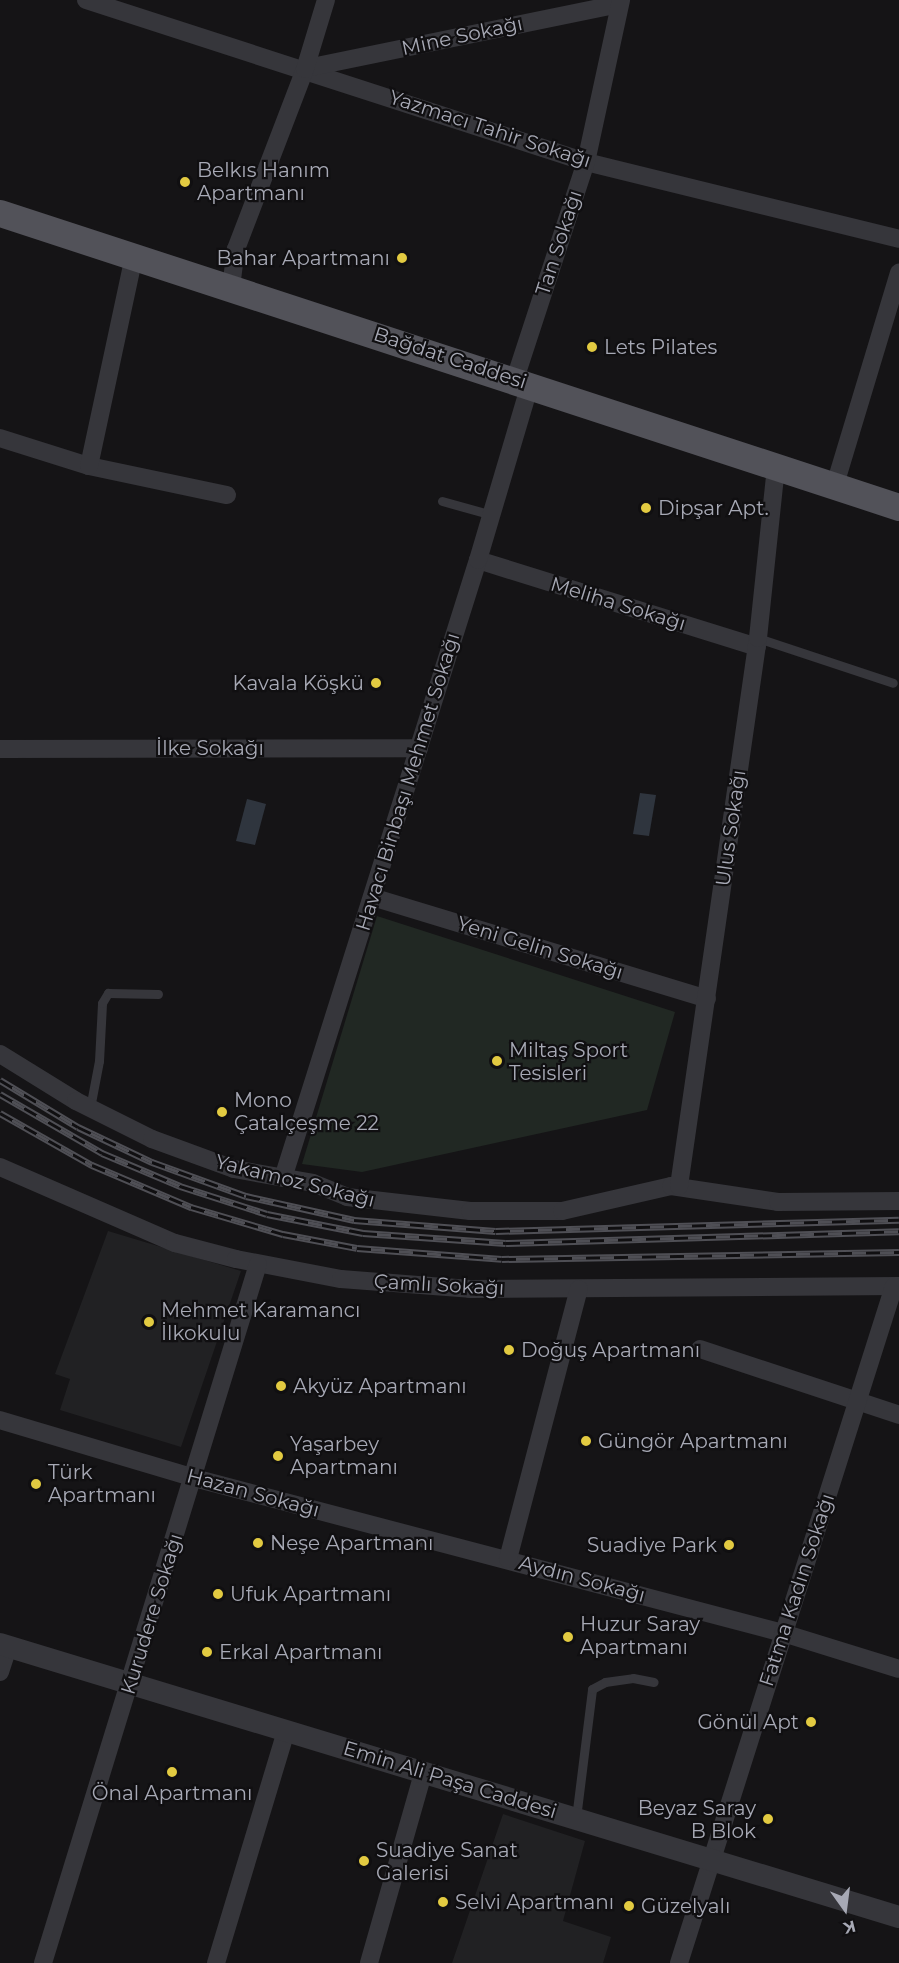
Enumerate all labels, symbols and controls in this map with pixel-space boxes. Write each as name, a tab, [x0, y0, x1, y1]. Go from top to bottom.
street label: Mine Sokağı	[399, 11, 525, 61]
street label: Yazmacı Tahir Sokağı	[386, 85, 594, 173]
place label: Belkıs Hanım Apartmanı	[197, 158, 330, 205]
marker: Belkıs Hanım Apartmanı	[178, 175, 192, 189]
street label: Tan Sokağı	[531, 187, 587, 299]
place label: Bahar Apartmanı	[217, 246, 390, 270]
marker: Bahar Apartmanı	[395, 251, 409, 265]
street label: Bağdat Caddesi	[370, 322, 530, 394]
place label: Lets Pilates	[604, 335, 717, 359]
marker: Lets Pilates	[585, 340, 599, 354]
place label: Dipşar Apt.	[658, 496, 769, 520]
marker: Dipşar Apt.	[639, 501, 653, 515]
street label: Meliha Sokağı	[548, 572, 688, 636]
street label: Havacı Binbaşı Mehmet Sokağı	[351, 630, 465, 934]
place label: Kavala Köşkü	[233, 671, 364, 695]
marker: Kavala Köşkü	[369, 676, 383, 690]
street label: İlke Sokağı	[156, 736, 264, 760]
street label: Ulus Sokağı	[711, 768, 751, 888]
street label: Yeni Gelin Sokağı	[454, 911, 626, 985]
place label: Miltaş Sport Tesisleri	[509, 1038, 628, 1085]
marker: Miltaş Sport Tesisleri	[490, 1054, 504, 1068]
place label: Mono Çatalçeşme 22	[234, 1088, 379, 1135]
marker: Mono Çatalçeşme 22	[215, 1105, 229, 1119]
street label: Yakamoz Sokağı	[213, 1150, 377, 1212]
street label: Çamlı Sokağı	[373, 1270, 505, 1300]
place label: Mehmet Karamancı İlkokulu	[161, 1298, 360, 1345]
marker: Mehmet Karamancı İlkokulu	[142, 1315, 156, 1329]
place label: Doğuş Apartmanı	[521, 1338, 700, 1362]
marker: Doğuş Apartmanı	[502, 1343, 516, 1357]
place label: Akyüz Apartmanı	[293, 1374, 467, 1398]
marker: Akyüz Apartmanı	[274, 1379, 288, 1393]
place label: Güngör Apartmanı	[598, 1429, 788, 1453]
place label: Yaşarbey Apartmanı	[290, 1432, 398, 1479]
marker: Güngör Apartmanı	[579, 1434, 593, 1448]
marker: Yaşarbey Apartmanı	[271, 1449, 285, 1463]
place label: Türk Apartmanı	[48, 1460, 156, 1507]
street label: Hazan Sokağı	[184, 1464, 322, 1522]
marker: Türk Apartmanı	[29, 1477, 43, 1491]
street label: Fatma Kadın Sokağı	[754, 1491, 840, 1689]
street label: Kurudere Sokağı	[116, 1531, 188, 1697]
place label: Neşe Apartmanı	[270, 1531, 433, 1555]
place label: Suadiye Park	[587, 1533, 717, 1557]
marker: Neşe Apartmanı	[251, 1536, 265, 1550]
marker: Suadiye Park	[722, 1538, 736, 1552]
street label: Aydın Sokağı	[516, 1551, 648, 1607]
place label: Ufuk Apartmanı	[230, 1582, 391, 1606]
marker: Ufuk Apartmanı	[211, 1587, 225, 1601]
place label: Huzur Saray Apartmanı	[580, 1613, 700, 1660]
marker: Huzur Saray Apartmanı	[561, 1630, 575, 1644]
place label: Erkal Apartmanı	[219, 1640, 382, 1664]
marker: Erkal Apartmanı	[200, 1645, 214, 1659]
place label: Gönül Apt	[697, 1710, 799, 1734]
marker: Gönül Apt	[804, 1715, 818, 1729]
street label: Emin Ali Paşa Caddesi	[340, 1736, 560, 1824]
marker: Önal Apartmanı	[165, 1765, 179, 1779]
place label: Önal Apartmanı	[92, 1781, 252, 1805]
place label: Beyaz Saray B Blok	[638, 1796, 756, 1843]
marker: Beyaz Saray B Blok	[761, 1812, 775, 1826]
place label: Suadiye Sanat Galerisi	[376, 1838, 518, 1885]
marker: Suadiye Sanat Galerisi	[357, 1854, 371, 1868]
north arrow	[815, 1879, 875, 1939]
place label: Selvi Apartmanı	[455, 1890, 614, 1914]
place label: Güzelyalı	[641, 1894, 730, 1918]
marker: Selvi Apartmanı	[436, 1895, 450, 1909]
marker: Güzelyalı	[622, 1899, 636, 1913]
text: K	[841, 1916, 858, 1938]

